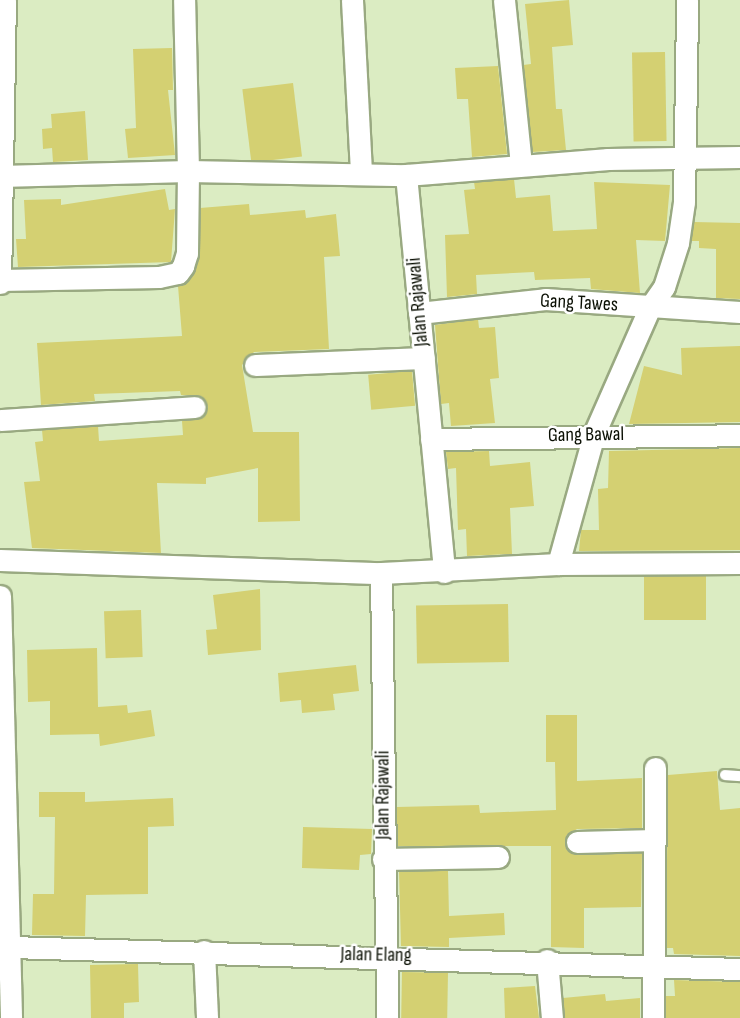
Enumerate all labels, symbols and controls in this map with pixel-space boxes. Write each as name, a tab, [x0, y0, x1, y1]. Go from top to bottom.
street label: Jalan Rajawali	[402, 256, 434, 348]
street label: Gang Tawes	[539, 289, 619, 317]
street label: Gang Bawal	[548, 422, 624, 448]
street label: Jalan Rajawali	[371, 750, 395, 840]
street label: Jalan Elang	[340, 942, 412, 968]

